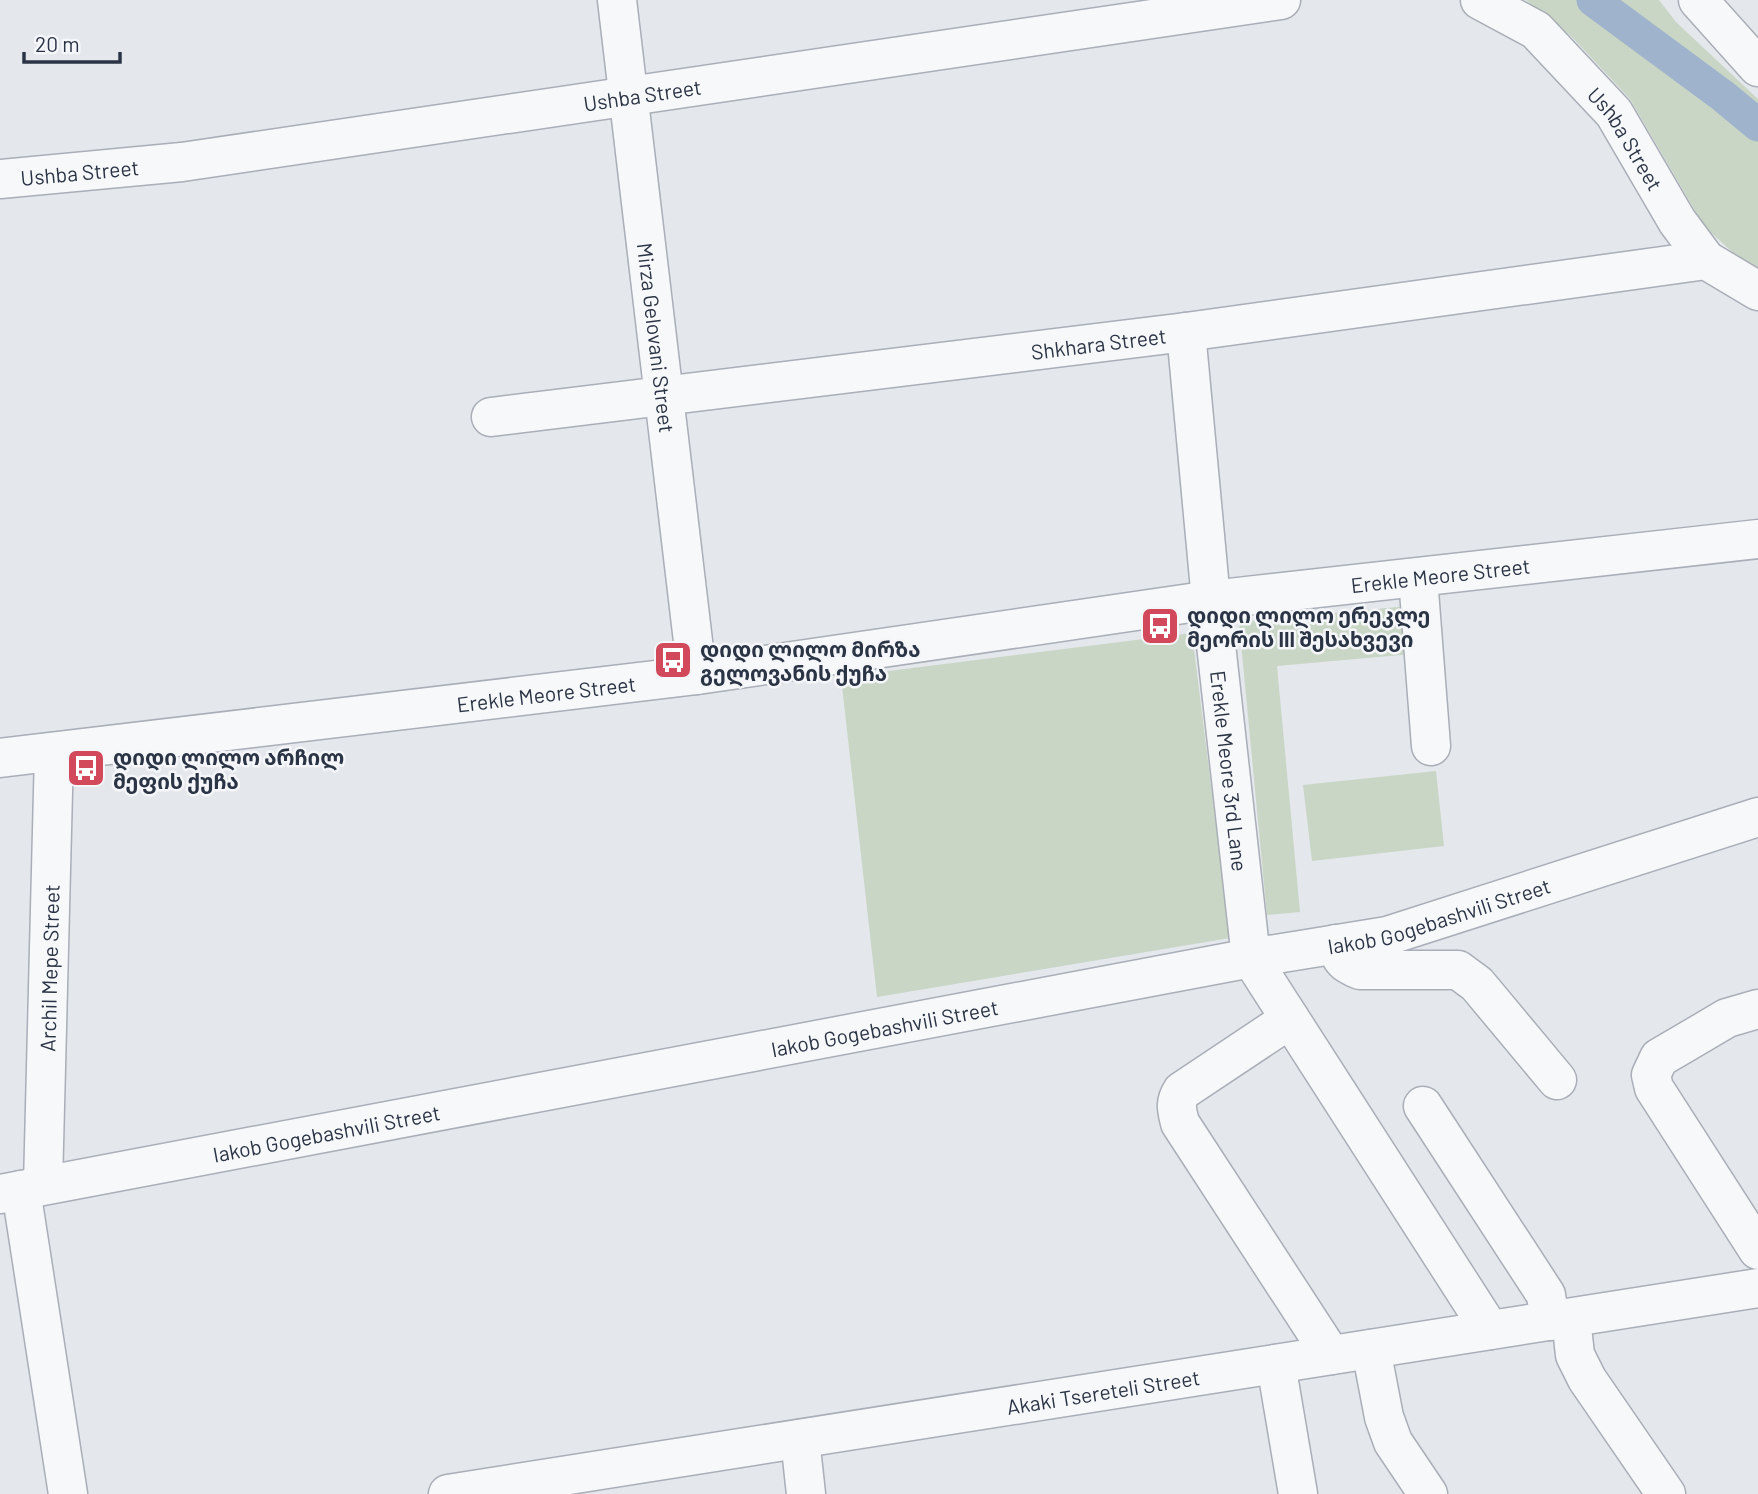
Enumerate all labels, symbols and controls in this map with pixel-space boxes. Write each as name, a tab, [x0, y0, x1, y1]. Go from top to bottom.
scale bar	[24, 21, 121, 65]
text: 20 m	[35, 31, 80, 56]
street label: Ushba Street	[582, 73, 703, 115]
street label: Ushba Street	[1583, 81, 1669, 194]
street label: Ushba Street	[19, 154, 140, 190]
street label: Mirza Gelovani Street	[633, 241, 681, 434]
street label: Shkhara Street	[1029, 322, 1168, 363]
street label: Erekle Meore Street	[1349, 552, 1531, 597]
place label: დიდი ლილო ერეკლე მეორის III შესახვევი	[1187, 602, 1430, 652]
bus stop icon: დიდი ლილო ერეკლე მეორის III შესახვევი	[1139, 605, 1181, 647]
place label: დიდი ლილო მირზა გელოვანის ქუჩა	[700, 636, 921, 687]
bus stop icon: დიდი ლილო მირზა გელოვანის ქუჩა	[652, 639, 694, 681]
street label: Erekle Meore 3rd Lane	[1206, 669, 1254, 873]
street label: Erekle Meore Street	[455, 670, 637, 716]
place label: დიდი ლილო არჩილ მეფის ქუჩა	[113, 744, 344, 794]
bus stop icon: დიდი ლილო არჩილ მეფის ქუჩა	[65, 747, 107, 789]
street label: Iakob Gogebashvili Street	[1326, 872, 1553, 958]
street label: Archil Mepe Street	[34, 884, 63, 1052]
street label: Iakob Gogebashvili Street	[769, 993, 1000, 1061]
street label: Iakob Gogebashvili Street	[211, 1099, 442, 1166]
street label: Akaki Tsereteli Street	[1005, 1364, 1201, 1419]

